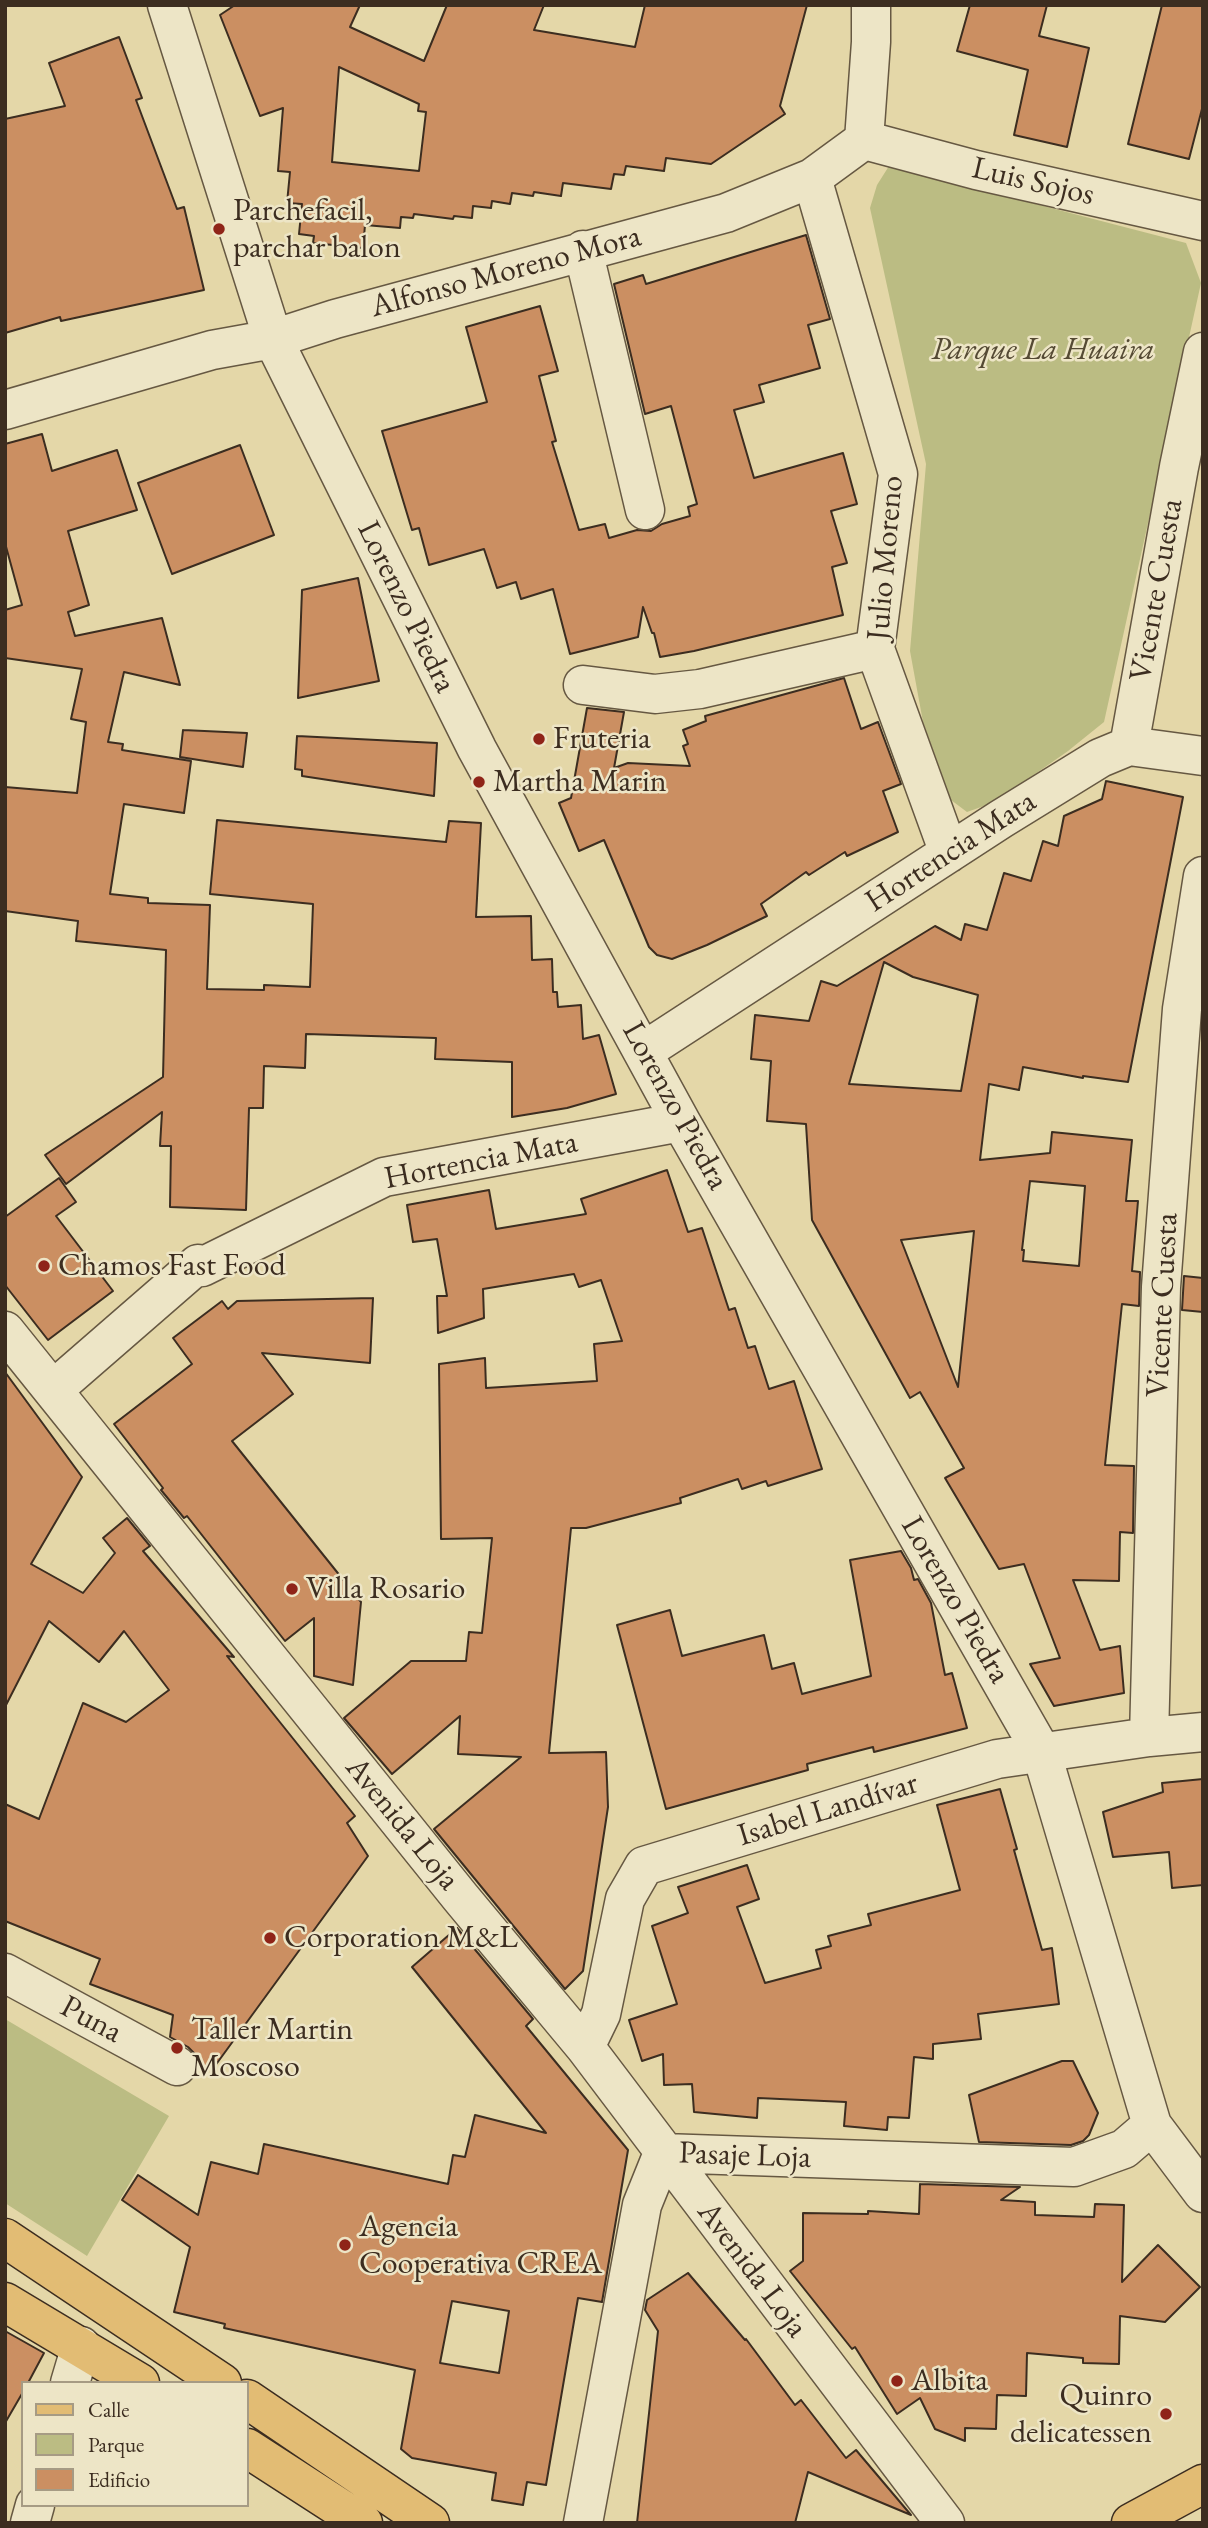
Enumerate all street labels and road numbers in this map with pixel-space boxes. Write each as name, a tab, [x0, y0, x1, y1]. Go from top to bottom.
street label: Luis Sojos	[968, 149, 1098, 215]
street label: Alfonso Moreno Mora	[367, 217, 645, 327]
street label: Julio Moreno	[860, 474, 912, 642]
street label: Vicente Cuesta	[1122, 496, 1192, 684]
street label: Lorenzo Piedra	[348, 515, 464, 699]
street label: Hortencia Mata	[858, 783, 1044, 921]
street label: Lorenzo Piedra	[613, 1015, 737, 1197]
street label: Hortencia Mata	[381, 1123, 581, 1199]
street label: Vicente Cuesta	[1139, 1212, 1187, 1398]
street label: Lorenzo Piedra	[892, 1510, 1018, 1690]
street label: Avenida Loja	[337, 1750, 467, 1898]
street label: Isabel Landívar	[733, 1764, 923, 1856]
street label: Puna	[54, 1988, 128, 2052]
street label: Pasaje Loja	[678, 2135, 812, 2177]
street label: Avenida Loja	[688, 2194, 816, 2346]

